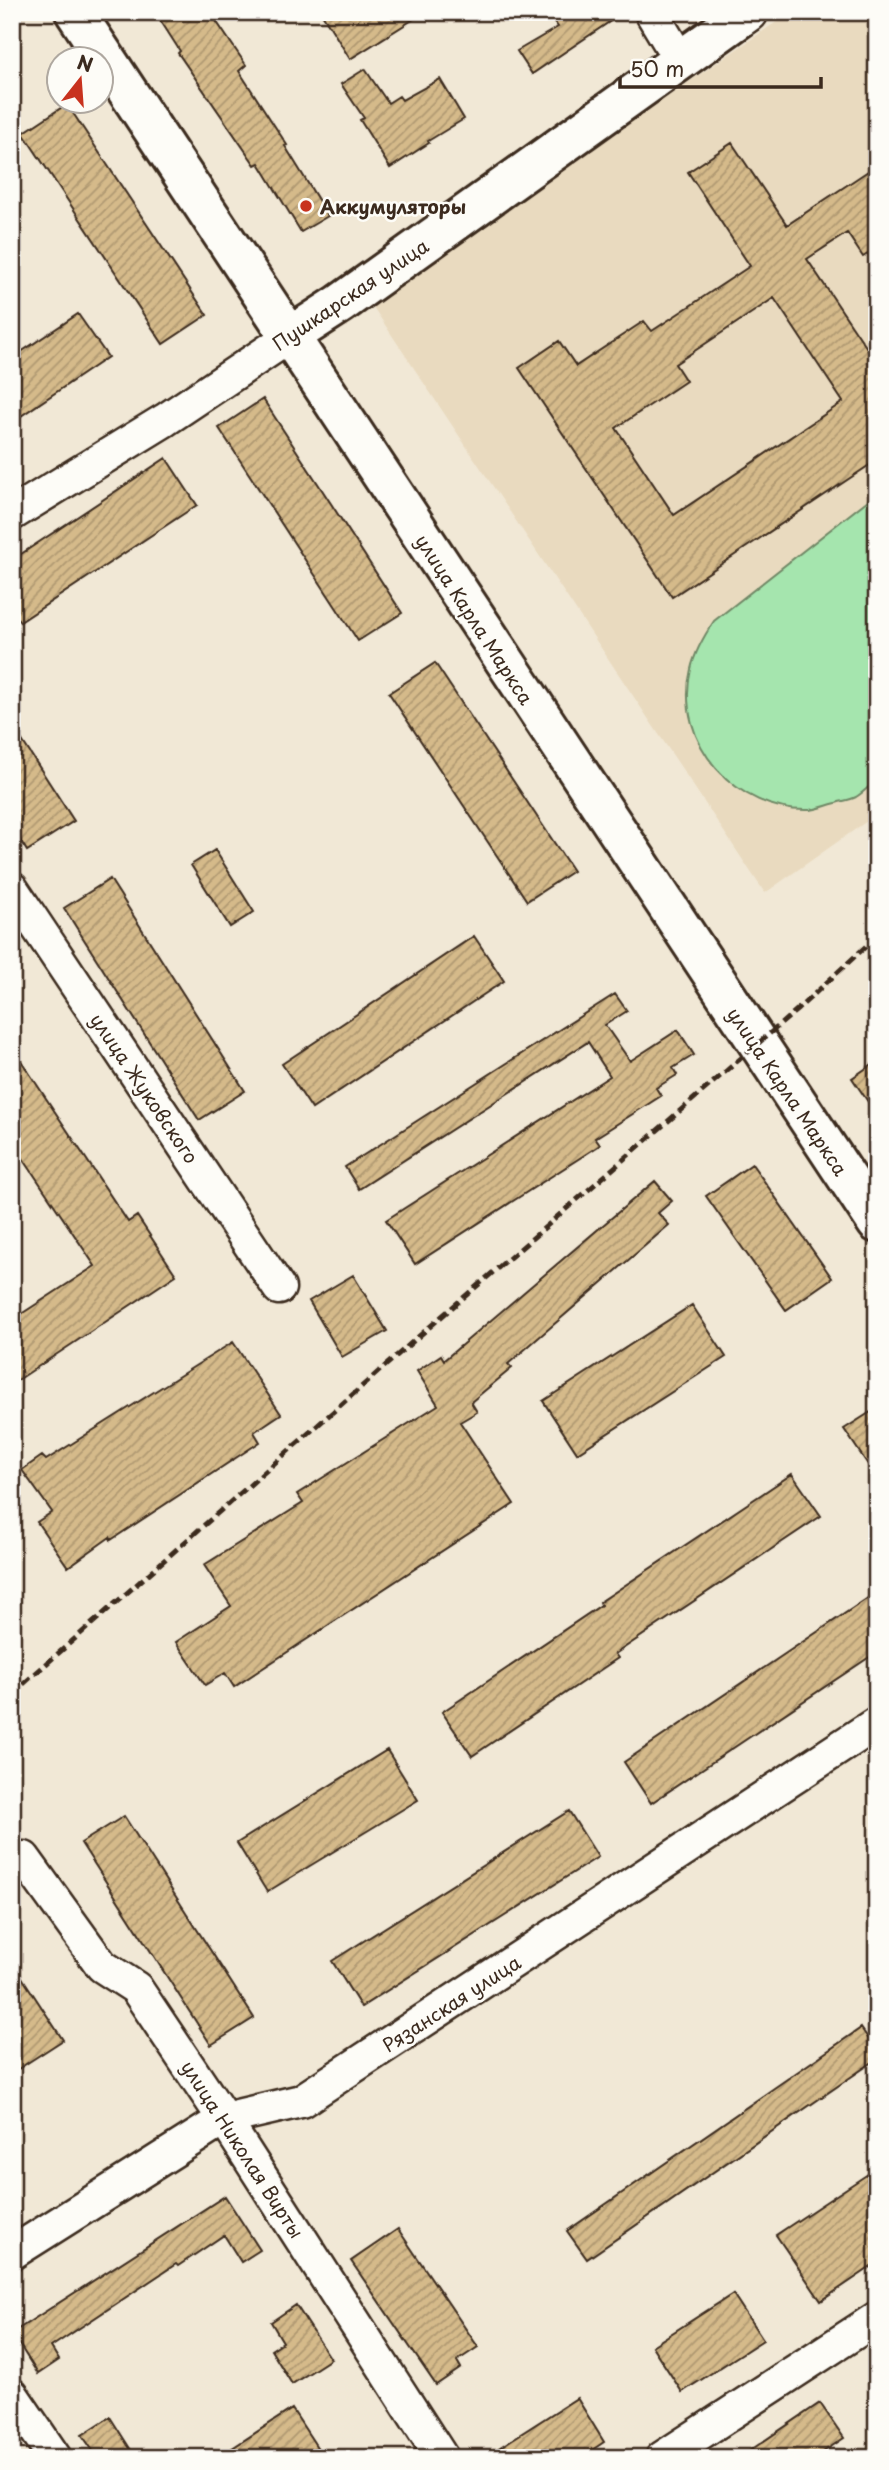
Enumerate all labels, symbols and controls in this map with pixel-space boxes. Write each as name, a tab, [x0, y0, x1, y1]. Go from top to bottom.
north arrow	[46, 46, 116, 116]
scale bar	[620, 46, 821, 90]
text: N	[74, 47, 97, 78]
text: 50 m	[630, 52, 684, 84]
place label: Аккумуляторы	[320, 192, 466, 220]
marker: Аккумуляторы	[298, 198, 314, 214]
street label: Пушкарская улица	[266, 231, 434, 357]
street label: улица Карла Маркса	[409, 528, 541, 710]
street label: улица Карла Маркса	[721, 1001, 855, 1181]
street label: улица Жуковского	[84, 1007, 206, 1169]
street label: Рязанская улица	[376, 1948, 526, 2058]
street label: улица Николая Вирты	[175, 2055, 311, 2243]

